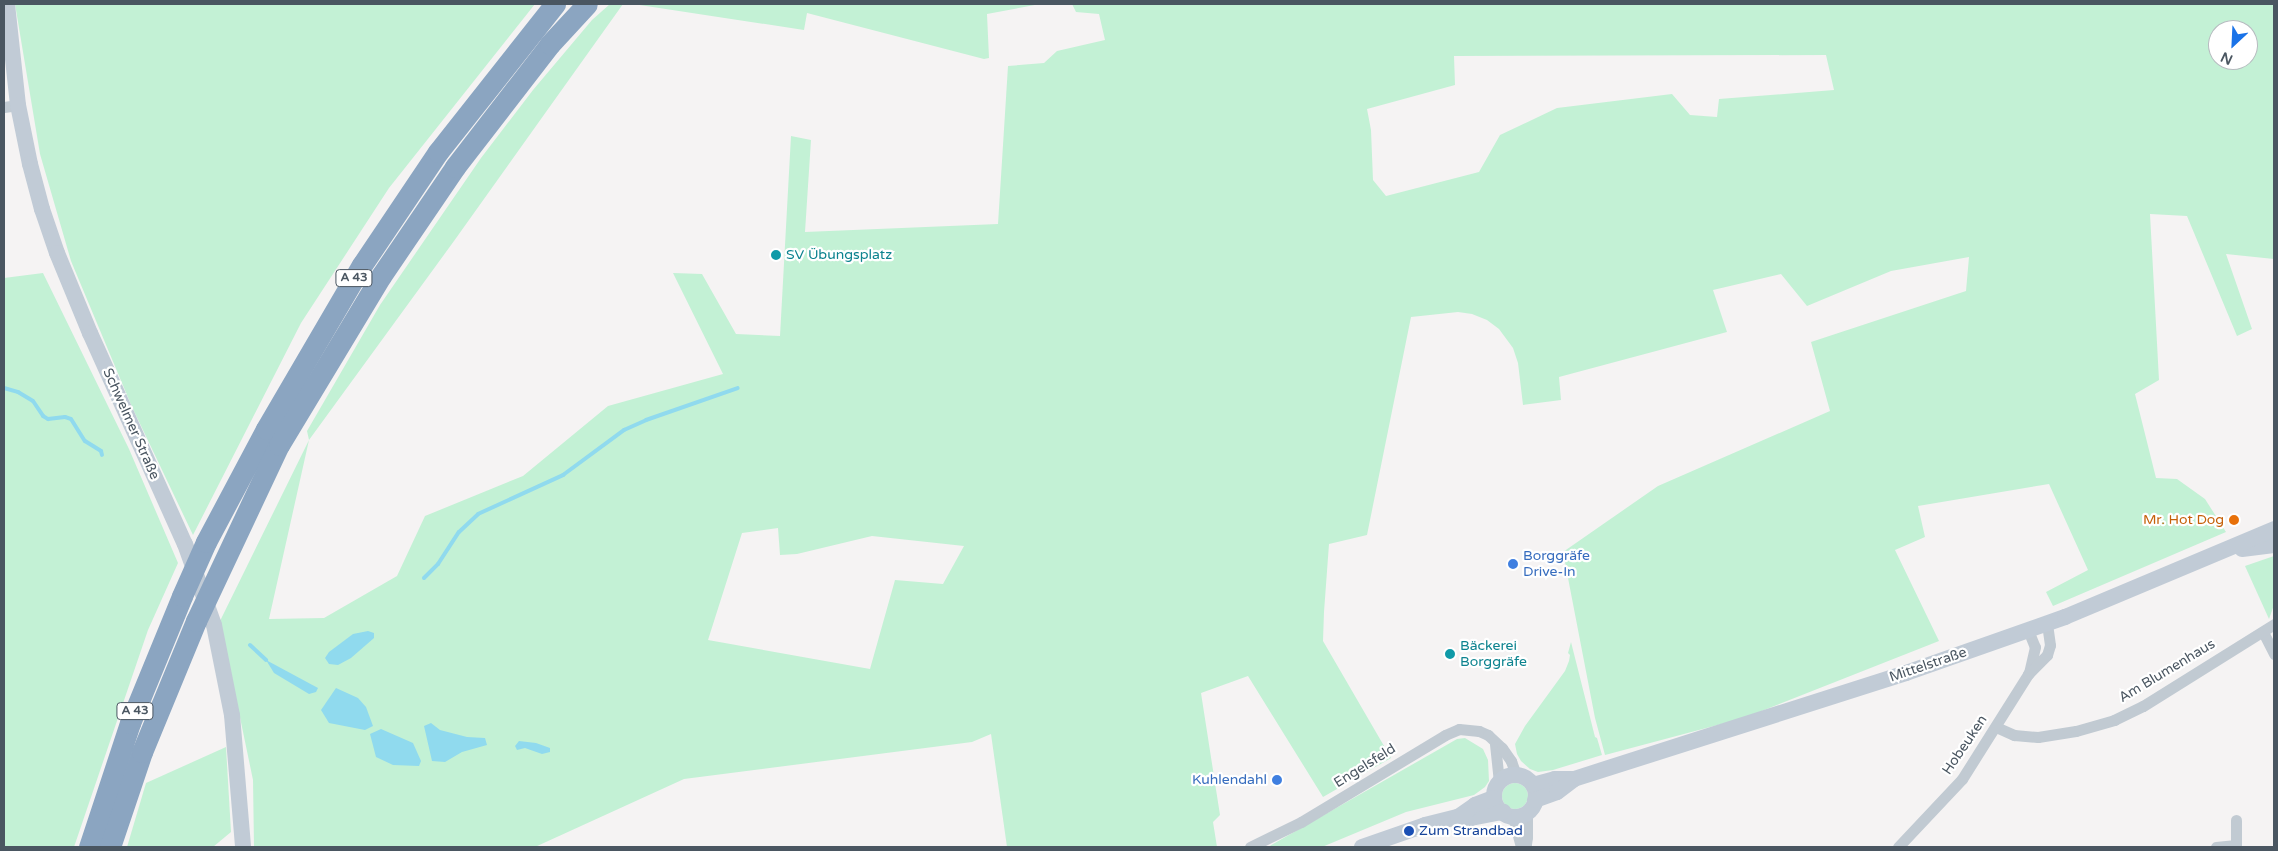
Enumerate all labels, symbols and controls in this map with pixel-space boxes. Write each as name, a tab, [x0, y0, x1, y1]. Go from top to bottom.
north arrow	[2208, 20, 2258, 70]
text: N	[2218, 48, 2236, 68]
place label: SV Übungsplatz	[786, 247, 892, 263]
marker: SV Übungsplatz	[770, 249, 782, 261]
road number: A 43	[335, 268, 373, 288]
street label: Schwelmer Straße	[99, 366, 163, 482]
place label: Mr. Hot Dog	[2143, 512, 2224, 528]
marker: Mr. Hot Dog	[2228, 514, 2240, 526]
place label: Borggräfe Drive-In	[1523, 548, 1590, 580]
marker: Borggräfe Drive-In	[1507, 558, 1519, 570]
street label: Am Blumenhaus	[2116, 636, 2218, 706]
place label: Bäckerei Borggräfe	[1460, 638, 1527, 670]
street label: Mittelstraße	[1887, 644, 1969, 686]
marker: Bäckerei Borggräfe	[1444, 648, 1456, 660]
road number: A 43	[116, 701, 154, 720]
street label: Hobeuken	[1939, 712, 1991, 778]
street label: Engelsfeld	[1331, 740, 1399, 792]
place label: Kuhlendahl	[1192, 772, 1267, 788]
marker: Kuhlendahl	[1271, 774, 1283, 786]
place label: Zum Strandbad	[1419, 823, 1523, 839]
marker: Zum Strandbad	[1403, 825, 1415, 837]

